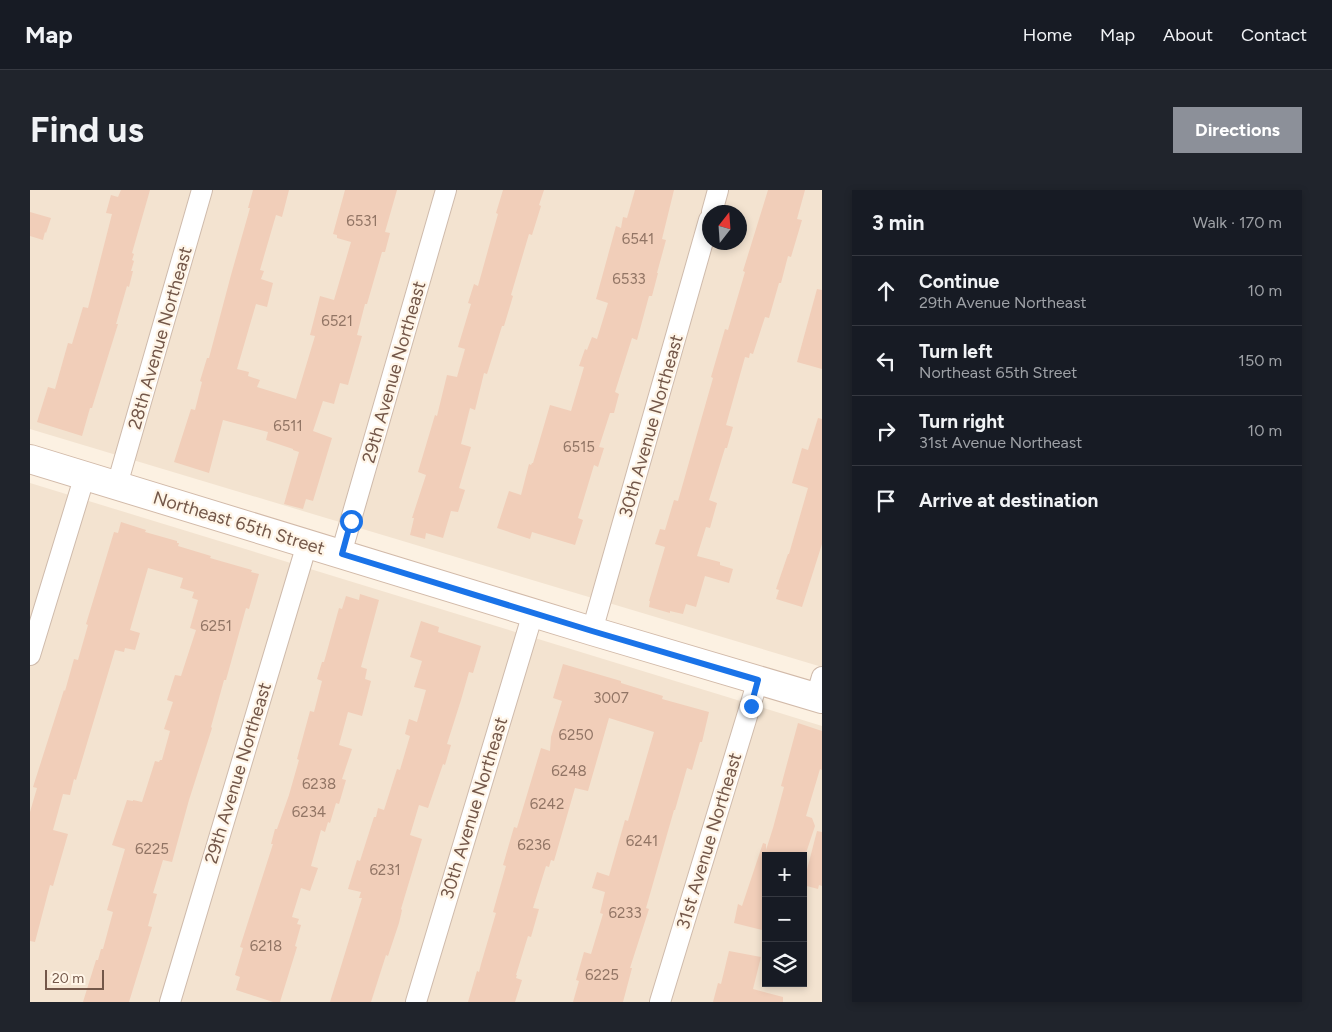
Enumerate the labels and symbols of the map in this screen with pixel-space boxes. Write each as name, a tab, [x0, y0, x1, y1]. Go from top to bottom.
north arrow	[702, 205, 747, 250]
house number: 6531	[346, 212, 378, 230]
house number: 6541	[622, 230, 654, 248]
street label: 28th Avenue Northeast	[123, 244, 197, 432]
house number: 6533	[612, 270, 646, 288]
street label: 29th Avenue Northeast	[357, 278, 431, 466]
house number: 6521	[321, 312, 353, 330]
street label: 30th Avenue Northeast	[614, 332, 688, 520]
house number: 6511	[273, 417, 303, 435]
house number: 6515	[563, 438, 595, 456]
street label: Northeast 65th Street	[151, 486, 328, 560]
route start	[340, 510, 363, 533]
house number: 6251	[200, 617, 232, 635]
street label: 29th Avenue Northeast	[200, 680, 276, 866]
house number: 3007	[593, 689, 629, 707]
route end	[740, 695, 763, 718]
street label: 30th Avenue Northeast	[436, 714, 512, 902]
house number: 6250	[558, 726, 594, 744]
street label: 31st Avenue Northeast	[672, 750, 746, 932]
house number: 6248	[551, 762, 587, 780]
house number: 6238	[302, 775, 336, 793]
house number: 6242	[530, 795, 564, 813]
house number: 6234	[292, 803, 326, 821]
house number: 6241	[626, 832, 658, 850]
house number: 6236	[517, 836, 551, 854]
house number: 6225	[135, 840, 169, 858]
house number: 6231	[369, 861, 401, 879]
house number: 6233	[608, 904, 642, 922]
house number: 6218	[250, 937, 282, 955]
house number: 6225	[585, 966, 619, 984]
scale bar	[45, 967, 104, 990]

